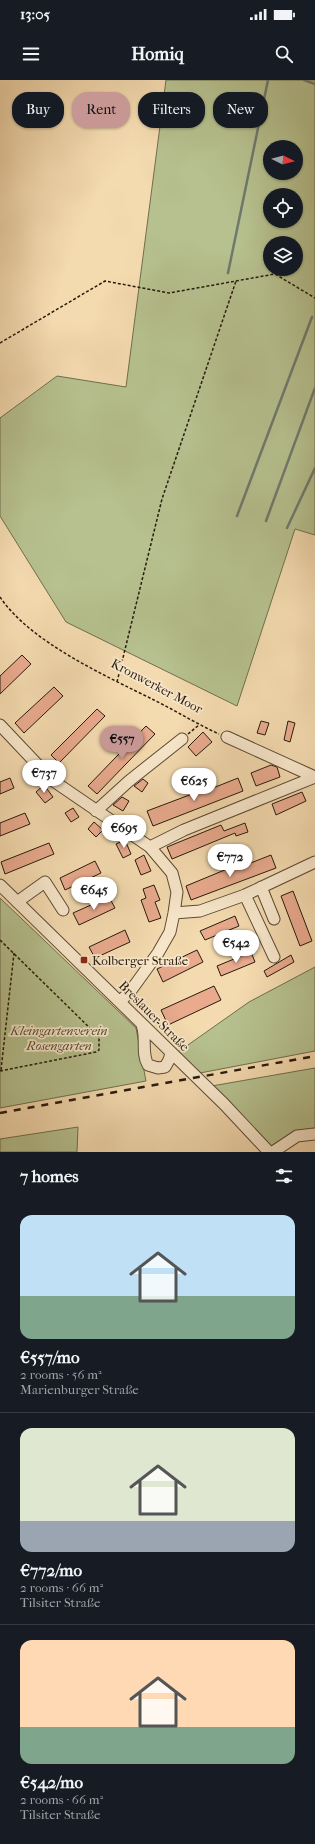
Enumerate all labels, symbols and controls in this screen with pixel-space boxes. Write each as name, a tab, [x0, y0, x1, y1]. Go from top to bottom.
text: 13:05	[20, 5, 50, 23]
icon: menu	[20, 43, 42, 65]
icon: search	[273, 43, 295, 65]
text: Homiq	[131, 44, 184, 65]
chip: Buy	[12, 92, 64, 128]
chip: Rent	[72, 92, 130, 128]
chip: Filters	[138, 92, 205, 128]
chip: New	[213, 92, 268, 128]
north arrow	[263, 140, 303, 180]
map controls	[263, 140, 303, 276]
button: locate	[263, 188, 303, 228]
button: layers	[263, 236, 303, 276]
street label: Kronwerker Moor	[109, 656, 206, 717]
pin: €557	[98, 726, 146, 760]
text: €557	[109, 731, 135, 746]
pin: €737	[20, 760, 68, 794]
text: €737	[31, 765, 57, 780]
pin: €625	[170, 768, 218, 802]
text: €625	[180, 773, 208, 788]
pin: €695	[100, 815, 148, 849]
text: €695	[110, 820, 138, 835]
pin: €772	[206, 844, 254, 878]
text: €772	[217, 849, 243, 864]
pin: €645	[70, 877, 118, 911]
text: €645	[80, 882, 108, 897]
pin: €542	[212, 930, 260, 964]
text: €542	[222, 935, 250, 950]
place label: Kolberger Straße	[92, 953, 189, 968]
marker: Kolberger Straße	[79, 955, 89, 965]
street label: Breslauer Straße	[116, 978, 193, 1055]
park label: Kleingartenverein Rosengarten	[9, 1023, 108, 1053]
icon: filters	[273, 1165, 295, 1187]
text: 7 homes	[20, 1166, 79, 1186]
icon: home	[122, 1241, 194, 1313]
text: €557/mo	[20, 1347, 80, 1367]
text: 2 rooms · 56 m²	[20, 1367, 102, 1382]
text: Marienburger Straße	[20, 1382, 139, 1397]
icon: home	[122, 1454, 194, 1526]
text: €772/mo	[20, 1560, 82, 1580]
text: 2 rooms · 66 m²	[20, 1580, 103, 1595]
text: Tilsiter Straße	[20, 1595, 100, 1610]
icon: home	[122, 1666, 194, 1738]
text: €542/mo	[20, 1772, 83, 1792]
text: 2 rooms · 66 m²	[20, 1792, 103, 1807]
text: Tilsiter Straße	[20, 1807, 100, 1822]

